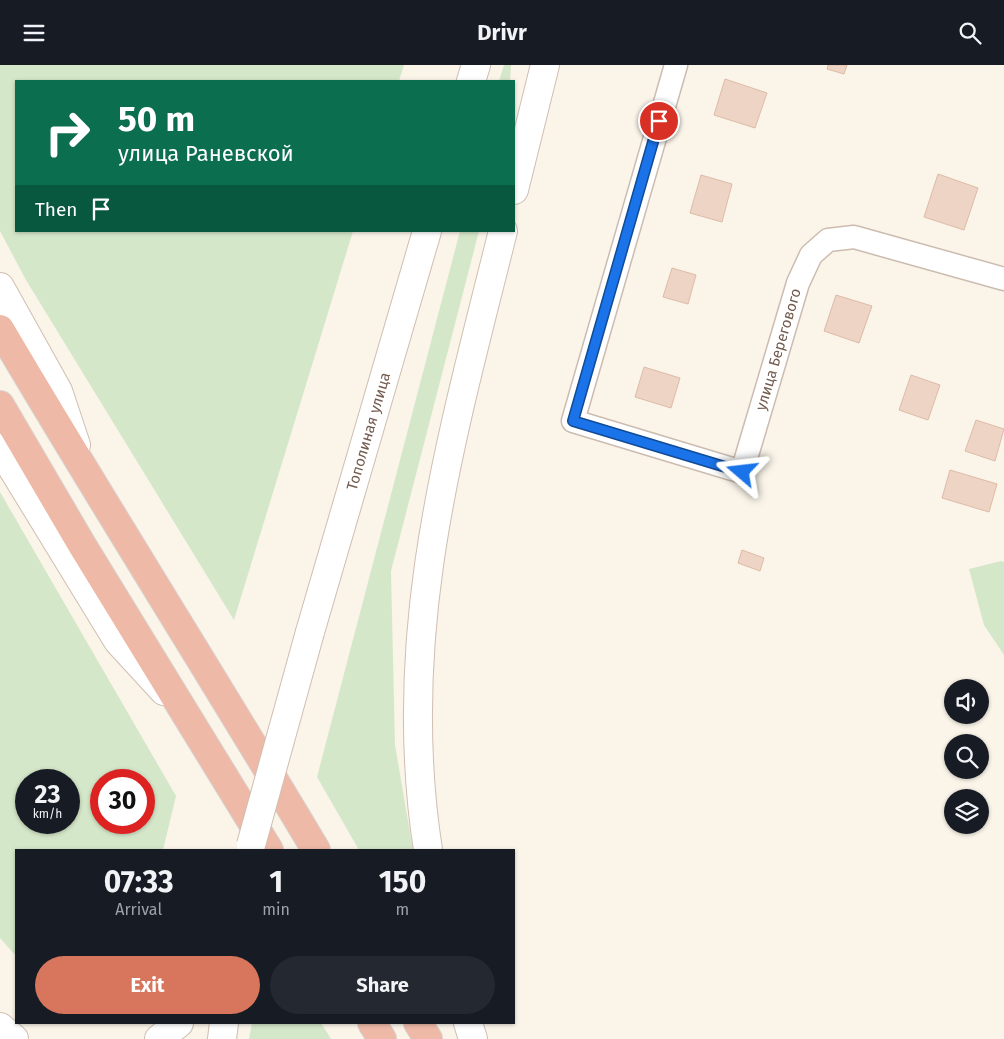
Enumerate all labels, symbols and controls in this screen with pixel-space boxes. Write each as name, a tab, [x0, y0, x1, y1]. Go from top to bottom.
icon: menu	[20, 19, 48, 47]
text: Drivr	[477, 19, 527, 46]
icon: search	[956, 19, 984, 47]
text: 50 m	[118, 98, 195, 140]
icon: right	[35, 100, 100, 165]
pin	[638, 100, 680, 142]
icon: arrive	[645, 107, 673, 135]
text: улица Раневской	[118, 140, 294, 167]
icon: arrive	[87, 195, 115, 223]
text: Then	[35, 198, 77, 221]
street label: улица Берегового	[752, 286, 805, 413]
street label: Тополиная улица	[343, 370, 394, 492]
position arrow	[715, 445, 767, 497]
map controls	[944, 679, 989, 834]
button: sound	[944, 679, 989, 724]
button: search	[944, 734, 989, 779]
speed limit sign: 30	[90, 769, 155, 834]
text: 23	[35, 780, 60, 810]
button: layers	[944, 789, 989, 834]
text: km/h	[33, 807, 62, 821]
text: 07:33	[104, 864, 174, 900]
text: 1	[269, 864, 283, 900]
text: 150	[379, 864, 426, 900]
text: Arrival	[115, 900, 162, 919]
text: min	[262, 900, 290, 919]
text: m	[396, 900, 409, 919]
button: Exit	[35, 956, 260, 1014]
button: Share	[270, 956, 495, 1014]

